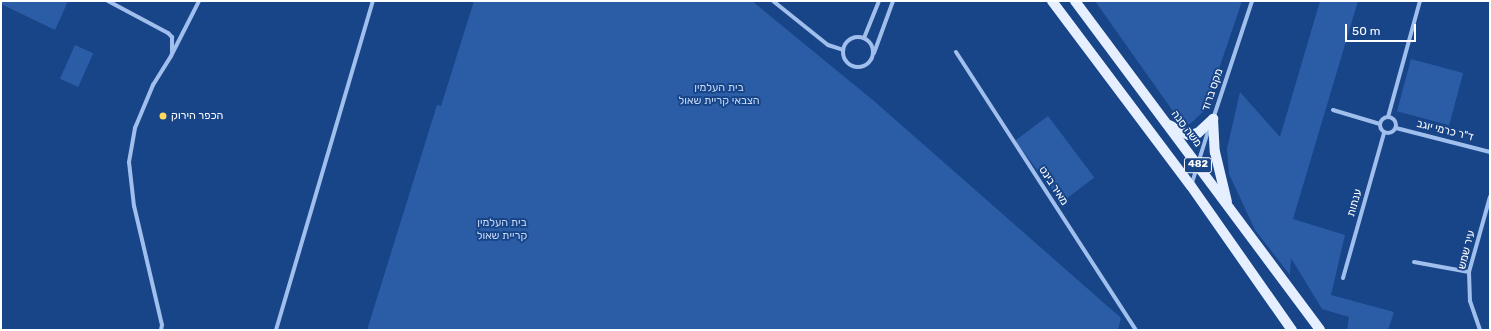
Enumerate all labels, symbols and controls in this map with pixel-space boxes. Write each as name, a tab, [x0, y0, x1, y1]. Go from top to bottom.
scale bar	[1347, 16, 1418, 42]
text: 50 m	[1352, 24, 1380, 38]
street label: מקס ברוד	[1200, 67, 1226, 113]
park label: בית העלמין הצבאי קריית שאול	[678, 82, 760, 108]
street label: משה סנה	[1168, 108, 1204, 150]
place label: הכפר הירוק	[171, 109, 224, 123]
marker: הכפר הירוק	[158, 111, 168, 121]
street label: ד"ר כרמי יוגב	[1415, 117, 1475, 145]
road number: 482	[1183, 157, 1213, 173]
street label: מאיר בינט	[1035, 164, 1071, 208]
street label: ענתות	[1345, 188, 1365, 218]
park label: בית העלמין קריית שאול	[477, 217, 527, 243]
street label: עיר שמש	[1456, 229, 1478, 271]

